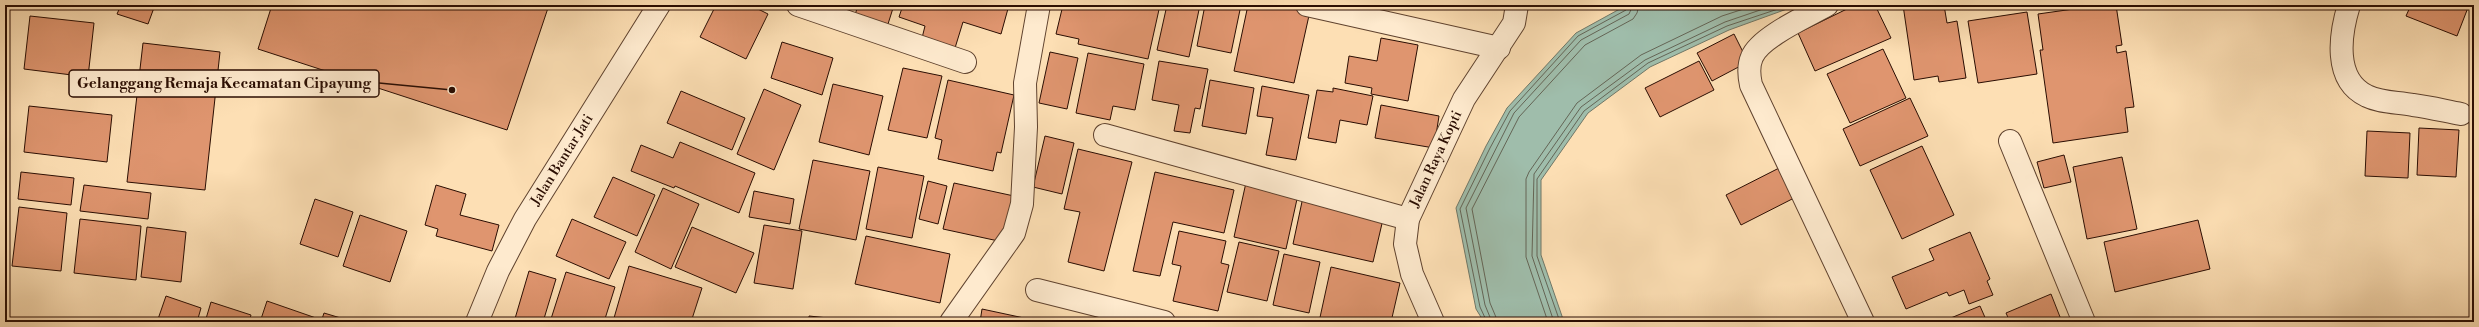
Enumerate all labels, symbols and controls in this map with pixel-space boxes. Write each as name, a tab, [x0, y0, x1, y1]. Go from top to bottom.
callout: Gelanggang Remaja Kecamatan Cipayung	[69, 70, 379, 97]
text: Gelanggang Remaja Kecamatan Cipayung	[77, 74, 372, 93]
street label: Jalan Raya Kopti	[1405, 107, 1466, 211]
street label: Jalan Bantar Jati	[526, 111, 598, 210]

